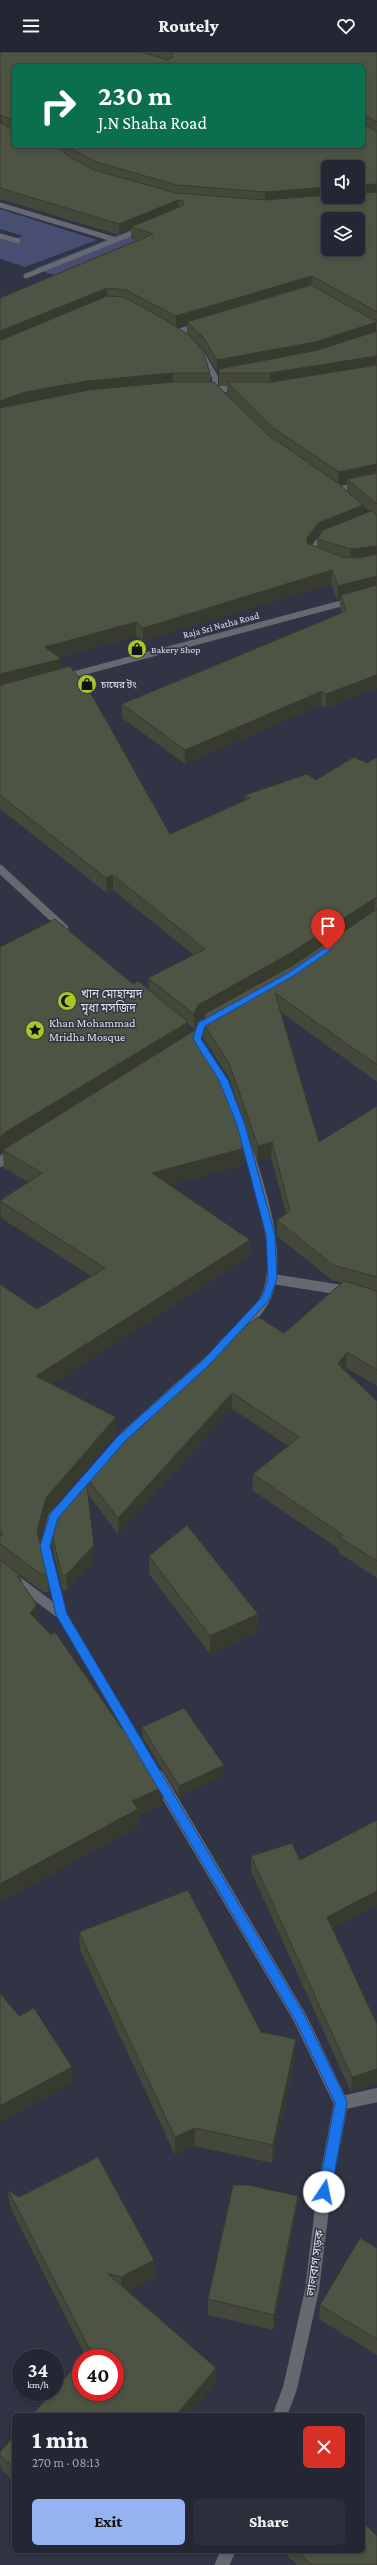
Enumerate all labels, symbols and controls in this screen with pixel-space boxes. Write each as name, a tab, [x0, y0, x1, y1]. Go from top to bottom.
icon: menu	[20, 15, 42, 37]
icon: heart	[335, 15, 357, 37]
text: Routely	[158, 16, 219, 36]
icon: right	[32, 80, 84, 132]
text: 230 m	[98, 80, 172, 111]
text: J.N Shaha Road	[98, 113, 207, 133]
map controls	[321, 160, 365, 256]
button: sound	[321, 160, 365, 204]
button: layers	[321, 212, 365, 256]
street label: Raja Sri Natha Road	[182, 609, 261, 641]
shop icon: Bakery Shop	[126, 638, 148, 660]
place label: Bakery Shop	[151, 644, 201, 655]
shop icon: চায়ের টং	[76, 673, 98, 695]
place label: চায়ের টং	[100, 679, 137, 690]
pin	[311, 909, 345, 950]
icon: arrive	[317, 915, 339, 937]
place label: খান মোহাম্মদ মৃধা মসজিদ	[80, 987, 143, 1016]
mosque icon: খান মোহাম্মদ মৃধা মসজিদ	[56, 990, 78, 1012]
place label: Khan Mohammad Mridha Mosque	[49, 1016, 136, 1044]
place icon: Khan Mohammad Mridha Mosque	[24, 1019, 46, 1041]
position arrow	[303, 2171, 345, 2213]
street label: লালবাগ সড়ক	[303, 2229, 327, 2298]
speed limit sign: 40	[72, 2349, 124, 2401]
text: 34	[28, 2359, 48, 2381]
text: km/h	[27, 2379, 49, 2390]
text: 1 min	[32, 2426, 88, 2453]
button: close	[303, 2426, 345, 2468]
text: 270 m · 08:13	[32, 2455, 100, 2470]
button: Exit	[32, 2499, 185, 2545]
button: Share	[193, 2499, 345, 2545]

